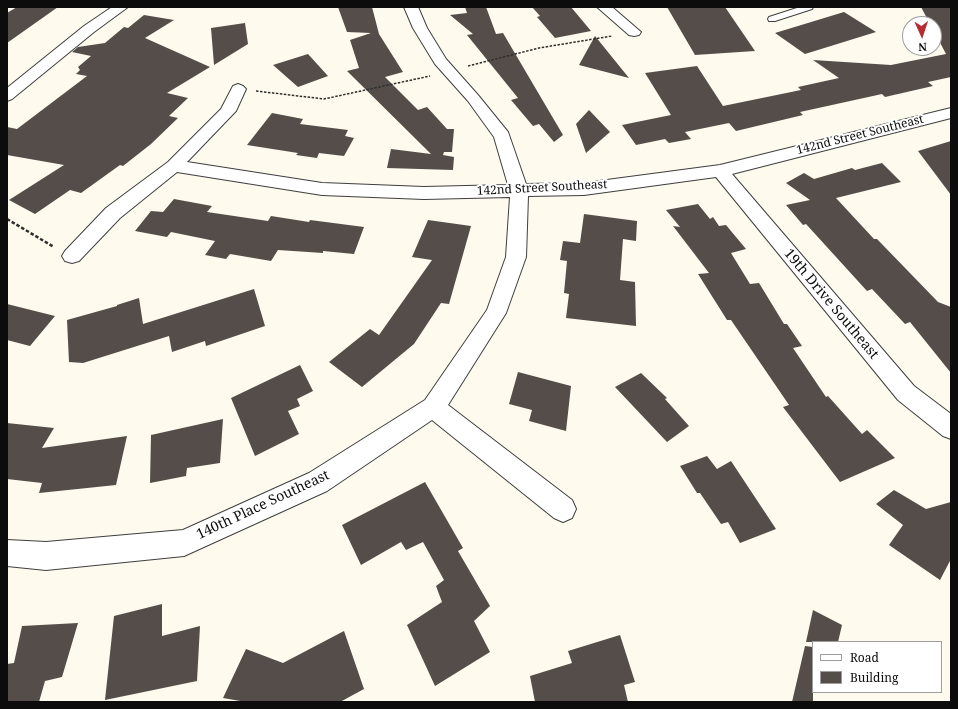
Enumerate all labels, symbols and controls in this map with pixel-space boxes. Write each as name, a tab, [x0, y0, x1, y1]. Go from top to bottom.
north arrow	[902, 16, 942, 56]
text: N	[918, 40, 927, 55]
street label: 142nd Street Southeast	[795, 112, 925, 158]
street label: 142nd Street Southeast	[476, 177, 608, 199]
street label: 19th Drive Southeast	[780, 246, 882, 362]
street label: 140th Place Southeast	[194, 467, 332, 543]
legend	[812, 641, 942, 693]
text: Road	[850, 649, 879, 666]
text: Building	[850, 669, 898, 686]

